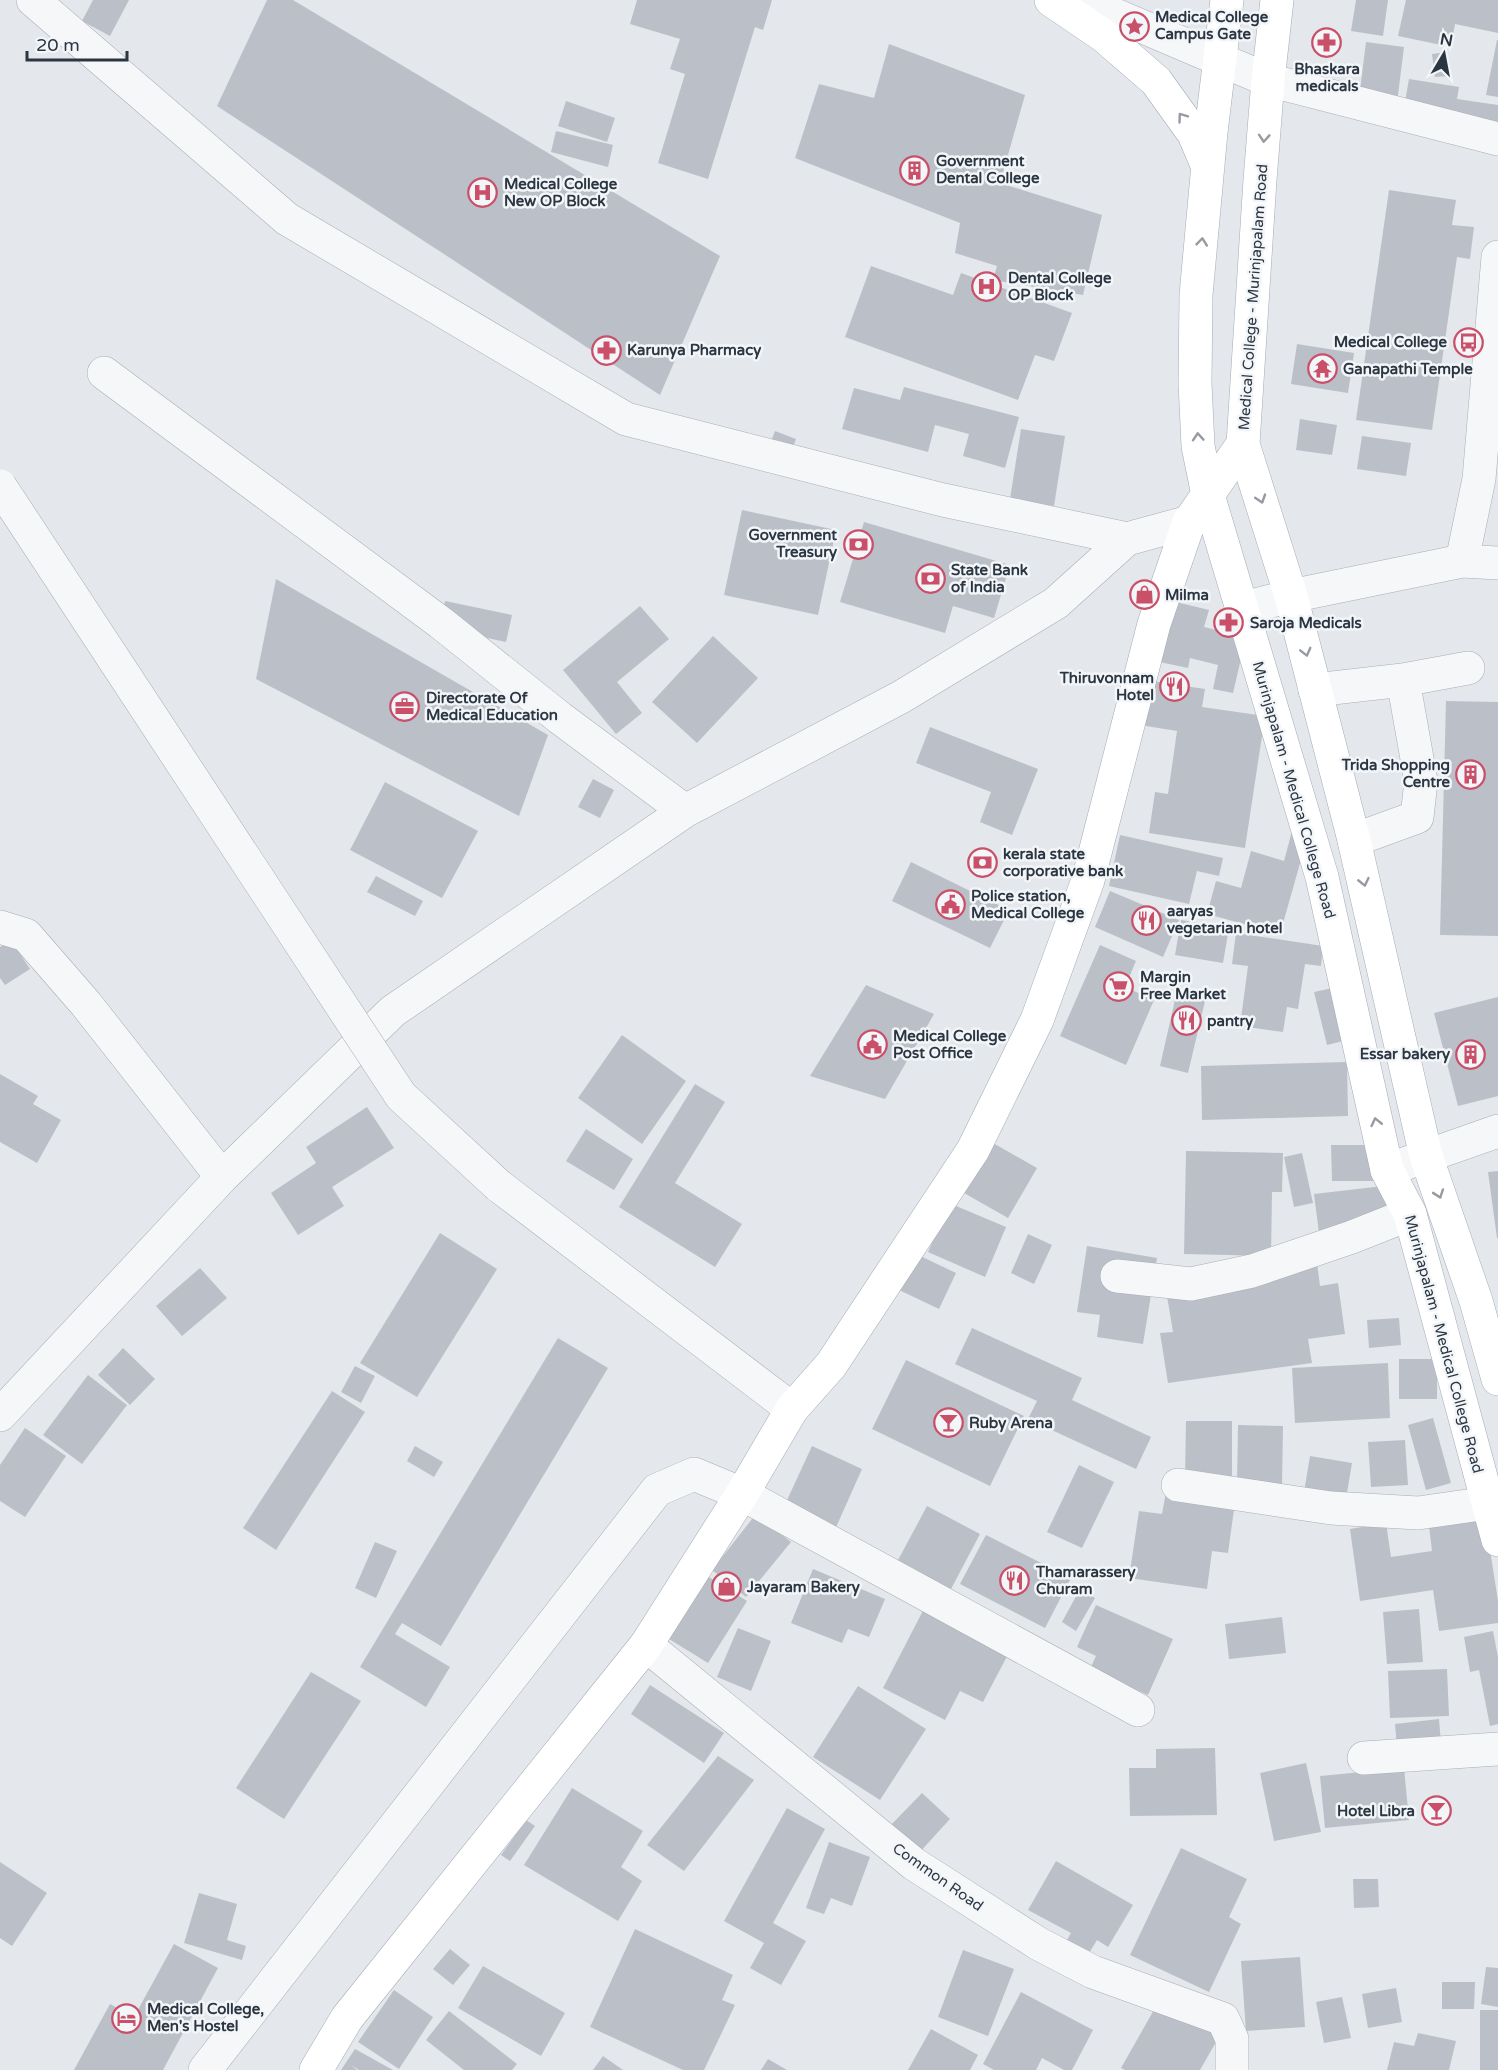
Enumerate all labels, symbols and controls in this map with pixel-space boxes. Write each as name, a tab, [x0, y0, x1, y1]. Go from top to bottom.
place label: Medical College Campus Gate	[1155, 8, 1269, 44]
place icon: Medical College Campus Gate	[1118, 10, 1150, 42]
scale bar	[27, 24, 128, 62]
north arrow	[1414, 24, 1474, 84]
pharmacy icon: Bhaskara medicals	[1311, 26, 1343, 58]
text: N	[1438, 29, 1454, 51]
text: 20 m	[36, 34, 80, 56]
place label: Bhaskara medicals	[1294, 60, 1360, 95]
one-way arrow	[1178, 113, 1189, 124]
one-way arrow	[1257, 133, 1270, 142]
place label: Government Dental College	[936, 152, 1040, 188]
building icon: Government Dental College	[899, 154, 931, 186]
street label: Medical College - Murinjapalam Road	[1235, 163, 1271, 431]
place label: Medical College New OP Block	[504, 175, 618, 210]
hospital icon: Medical College New OP Block	[467, 177, 499, 209]
one-way arrow	[1195, 238, 1208, 247]
place label: Dental College OP Block	[1008, 269, 1112, 304]
hospital icon: Dental College OP Block	[971, 271, 1003, 303]
bus stop icon: Medical College	[1452, 326, 1484, 358]
place label: Medical College	[1334, 333, 1447, 352]
pharmacy icon: Karunya Pharmacy	[590, 334, 622, 366]
place label: Karunya Pharmacy	[627, 341, 761, 360]
temple icon: Ganapathi Temple	[1306, 353, 1338, 385]
place label: Ganapathi Temple	[1343, 360, 1473, 379]
one-way arrow	[1191, 433, 1204, 442]
one-way arrow	[1254, 493, 1266, 504]
place label: Government Treasury	[748, 526, 837, 562]
bank icon: Government Treasury	[842, 528, 874, 560]
place label: State Bank of India	[951, 561, 1028, 596]
bank icon: State Bank of India	[914, 563, 946, 595]
shop icon: Milma	[1128, 579, 1160, 611]
place label: Milma	[1165, 586, 1209, 604]
pharmacy icon: Saroja Medicals	[1213, 607, 1245, 639]
place label: Saroja Medicals	[1250, 614, 1362, 633]
one-way arrow	[1298, 647, 1311, 657]
street label: Murinjapalam - Medical College Road	[1249, 659, 1339, 921]
place label: Thiruvonnam Hotel	[1059, 669, 1154, 704]
restaurant icon: Thiruvonnam Hotel	[1159, 671, 1191, 703]
place label: Directorate Of Medical Education	[426, 689, 558, 724]
office icon: Directorate Of Medical Education	[389, 691, 421, 723]
place label: Trida Shopping Centre	[1341, 756, 1451, 791]
building icon: Trida Shopping Centre	[1455, 758, 1487, 790]
place label: kerala state corporative bank	[1003, 845, 1123, 881]
bank icon: kerala state corporative bank	[966, 847, 998, 879]
one-way arrow	[1357, 877, 1370, 887]
place label: Police station, Medical College	[971, 887, 1085, 923]
public building icon: Police station, Medical College	[934, 889, 966, 921]
place label: aaryas vegetarian hotel	[1167, 902, 1282, 938]
restaurant icon: aaryas vegetarian hotel	[1130, 904, 1162, 936]
place label: Margin Free Market	[1140, 968, 1226, 1003]
supermarket icon: Margin Free Market	[1103, 970, 1135, 1002]
restaurant icon: pantry	[1170, 1005, 1202, 1037]
place label: pantry	[1207, 1012, 1253, 1031]
place label: Medical College Post Office	[893, 1027, 1007, 1062]
public building icon: Medical College Post Office	[856, 1029, 888, 1061]
building icon: Essar bakery	[1455, 1038, 1487, 1070]
place label: Essar bakery	[1360, 1045, 1450, 1064]
one-way arrow	[1371, 1117, 1384, 1127]
one-way arrow	[1431, 1188, 1444, 1199]
street label: Murinjapalam - Medical College Road	[1401, 1213, 1487, 1475]
bar icon: Ruby Arena	[932, 1407, 964, 1439]
place label: Ruby Arena	[969, 1414, 1053, 1433]
place label: Thamarassery Churam	[1035, 1563, 1136, 1598]
restaurant icon: Thamarassery Churam	[999, 1565, 1031, 1597]
shop icon: Jayaram Bakery	[710, 1571, 742, 1603]
place label: Jayaram Bakery	[746, 1578, 860, 1597]
bar icon: Hotel Libra	[1420, 1795, 1452, 1827]
place label: Hotel Libra	[1337, 1802, 1415, 1820]
street label: Common Road	[889, 1839, 987, 1915]
place label: Medical College, Men's Hostel	[147, 2000, 264, 2035]
hotel icon: Medical College, Men's Hostel	[110, 2002, 142, 2034]

